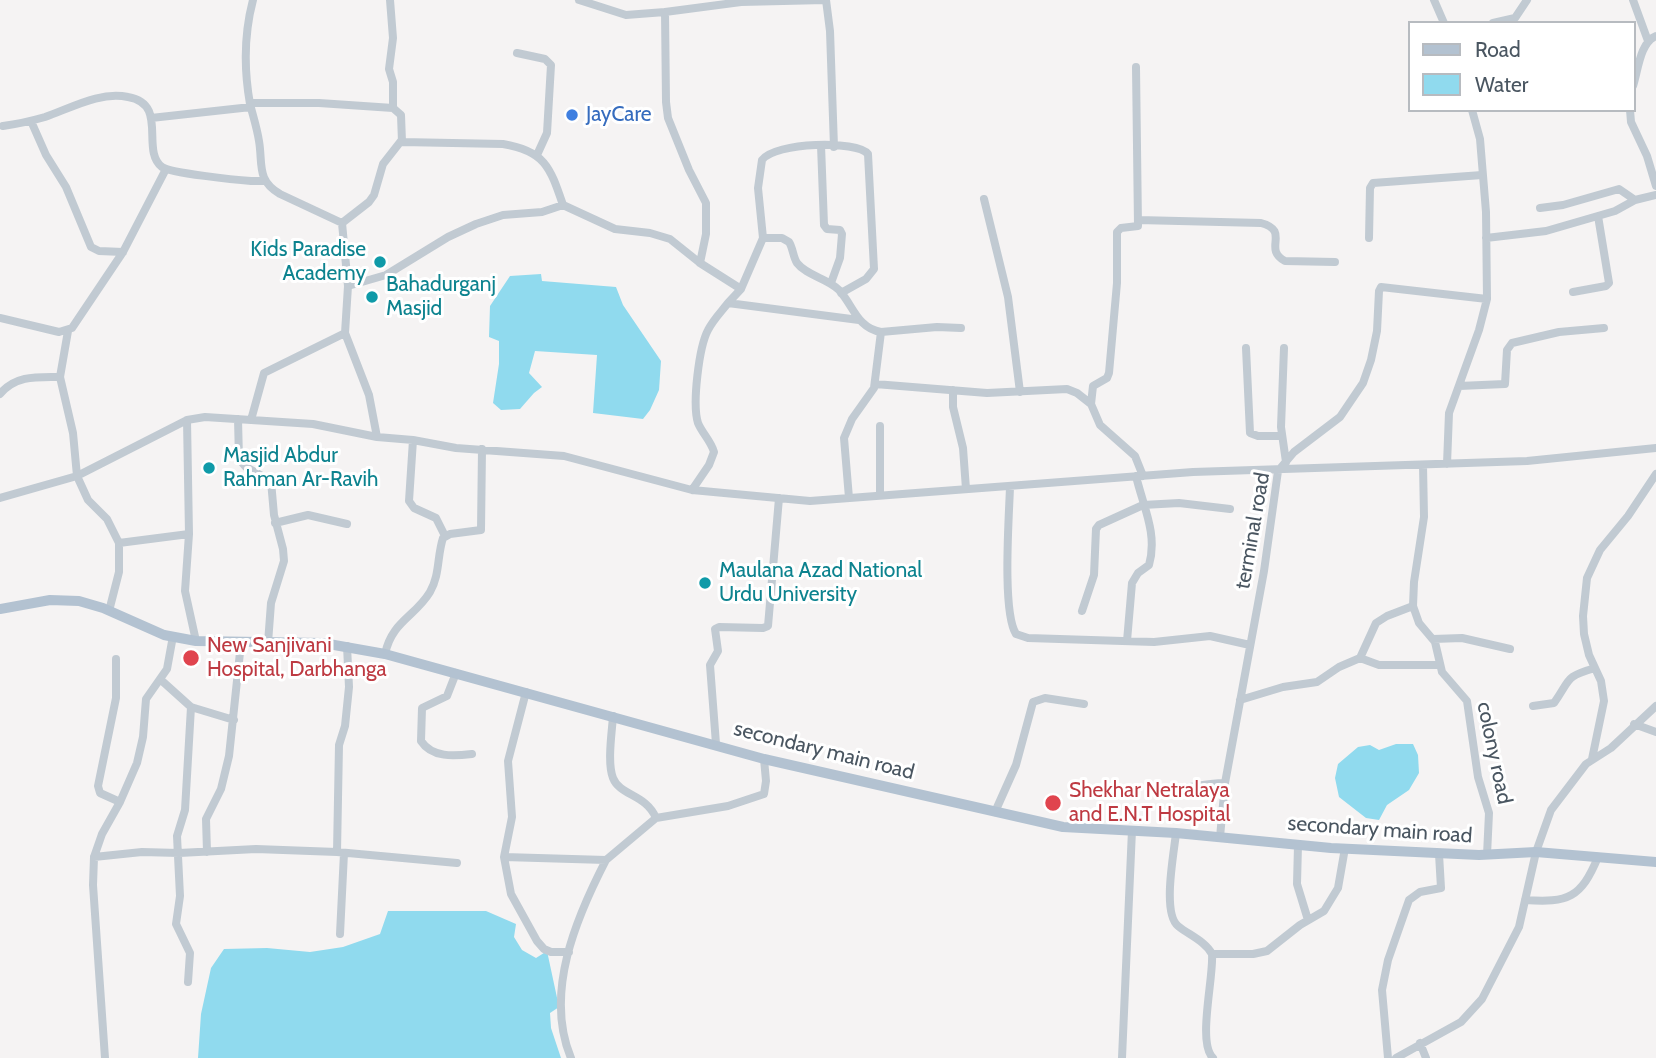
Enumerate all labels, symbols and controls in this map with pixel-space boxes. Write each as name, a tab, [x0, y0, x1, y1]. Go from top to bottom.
legend	[1408, 21, 1635, 112]
text: Road	[1475, 37, 1521, 62]
text: Water	[1475, 72, 1528, 97]
place label: JayCare	[586, 102, 652, 128]
marker: JayCare	[564, 107, 580, 123]
place label: Kids Paradise Academy	[250, 237, 366, 287]
marker: Kids Paradise Academy	[372, 254, 388, 270]
place label: Bahadurganj Masjid	[386, 272, 496, 322]
marker: Bahadurganj Masjid	[364, 289, 380, 305]
place label: Masjid Abdur Rahman Ar-Ravih	[223, 443, 378, 493]
marker: Masjid Abdur Rahman Ar-Ravih	[201, 460, 217, 476]
street label: terminal road	[1230, 471, 1276, 591]
place label: Maulana Azad National Urdu University	[719, 558, 922, 608]
marker: Maulana Azad National Urdu University	[697, 575, 713, 591]
place label: New Sanjivani Hospital, Darbhanga	[207, 633, 387, 683]
marker: New Sanjivani Hospital, Darbhanga	[181, 648, 201, 668]
street label: colony road	[1471, 700, 1517, 806]
street label: secondary main road	[731, 716, 917, 786]
place label: Shekhar Netralaya and E.N.T Hospital	[1069, 778, 1230, 828]
marker: Shekhar Netralaya and E.N.T Hospital	[1043, 793, 1063, 813]
street label: secondary main road	[1287, 811, 1473, 849]

